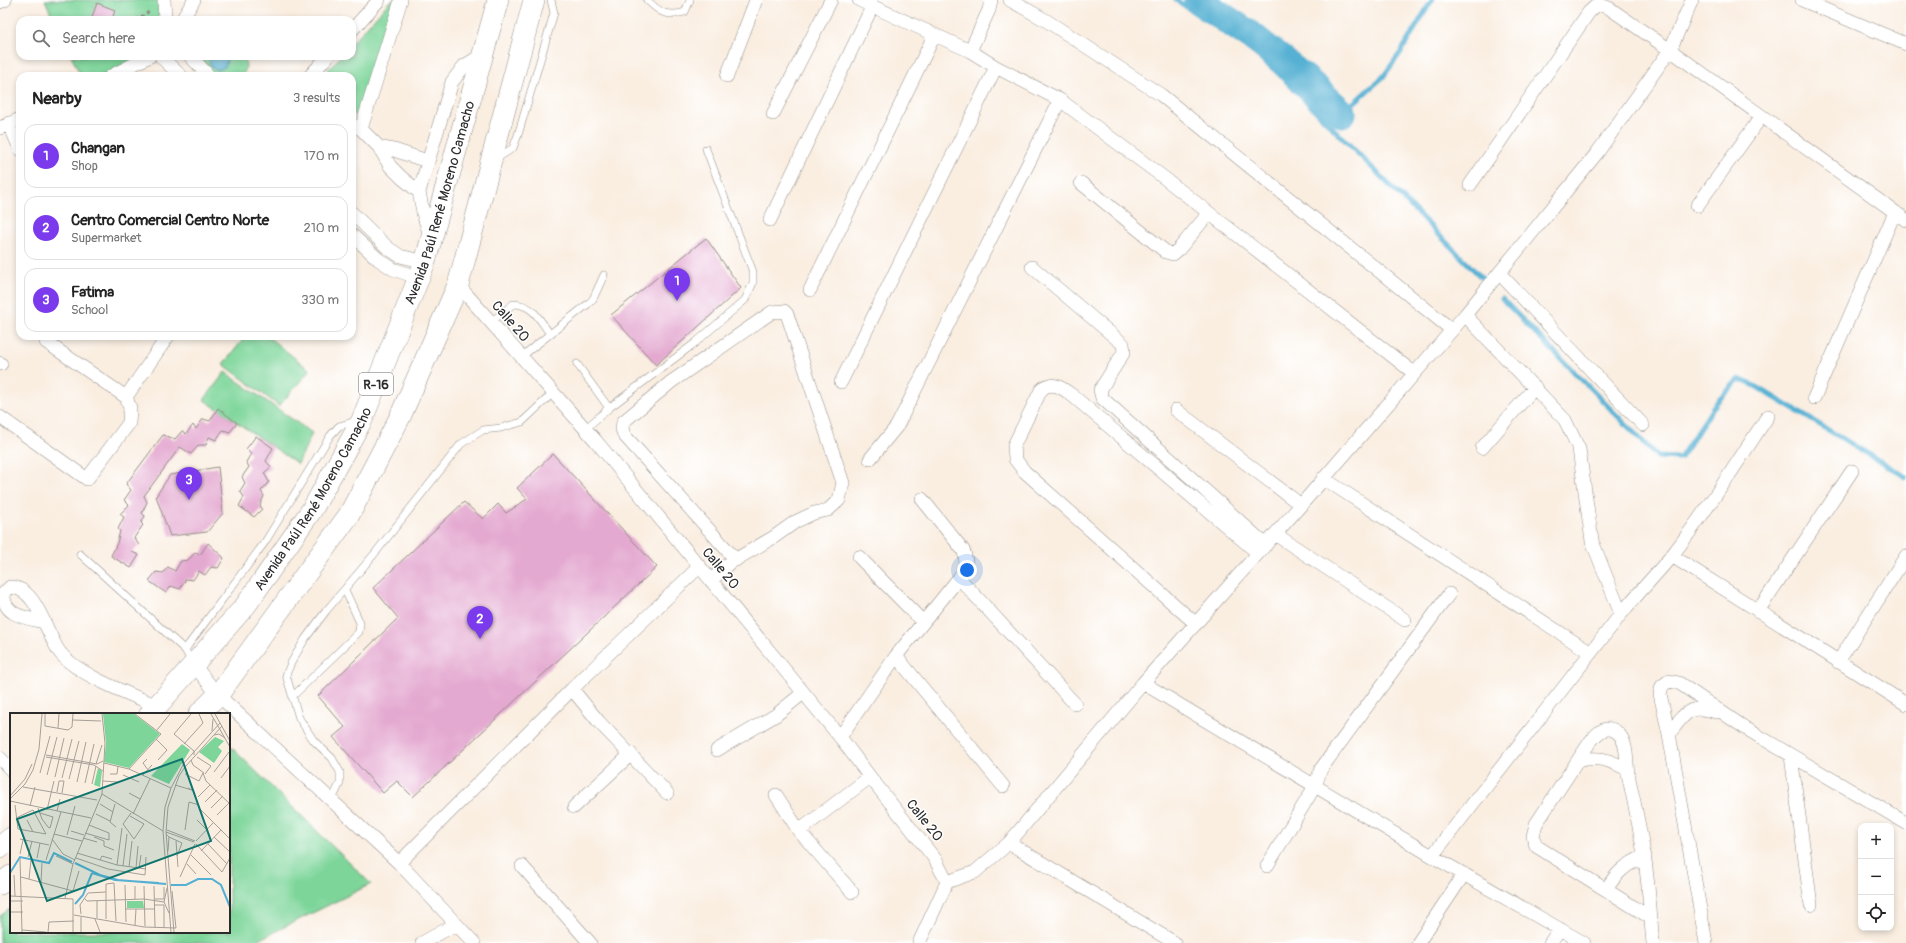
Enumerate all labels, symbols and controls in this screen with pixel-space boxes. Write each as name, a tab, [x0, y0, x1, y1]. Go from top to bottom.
search box	[16, 16, 356, 60]
icon: search	[30, 27, 52, 49]
text: Search here	[62, 29, 135, 48]
text: Nearby	[32, 88, 81, 109]
text: 3 results	[293, 90, 340, 106]
street label: Avenida Paúl René Moreno Camacho	[401, 99, 479, 307]
text: Changan	[71, 139, 125, 158]
text: 1	[43, 148, 49, 164]
text: 170 m	[304, 148, 339, 164]
text: Shop	[71, 158, 98, 174]
text: Centro Comercial Centro Norte	[71, 211, 269, 230]
text: 2	[42, 220, 50, 236]
text: 210 m	[303, 220, 339, 236]
text: Supermarket	[71, 230, 142, 246]
pin: 1	[664, 268, 690, 301]
text: Fatima	[71, 283, 114, 302]
text: 3	[42, 292, 50, 308]
text: 330 m	[301, 292, 339, 308]
street label: Calle 20	[488, 297, 533, 345]
text: School	[71, 302, 108, 318]
road number: R-16	[359, 373, 393, 395]
street label: Avenida Paúl René Moreno Camacho	[251, 405, 375, 594]
pin: 3	[176, 467, 202, 500]
street label: Calle 20	[698, 544, 743, 593]
your location	[957, 560, 977, 580]
pin: 2	[467, 606, 493, 639]
inset map	[10, 713, 230, 933]
street label: Calle 20	[903, 796, 947, 845]
map controls	[1858, 823, 1894, 931]
button: +	[1858, 823, 1894, 859]
button: −	[1858, 859, 1894, 895]
button: locate	[1858, 895, 1894, 931]

